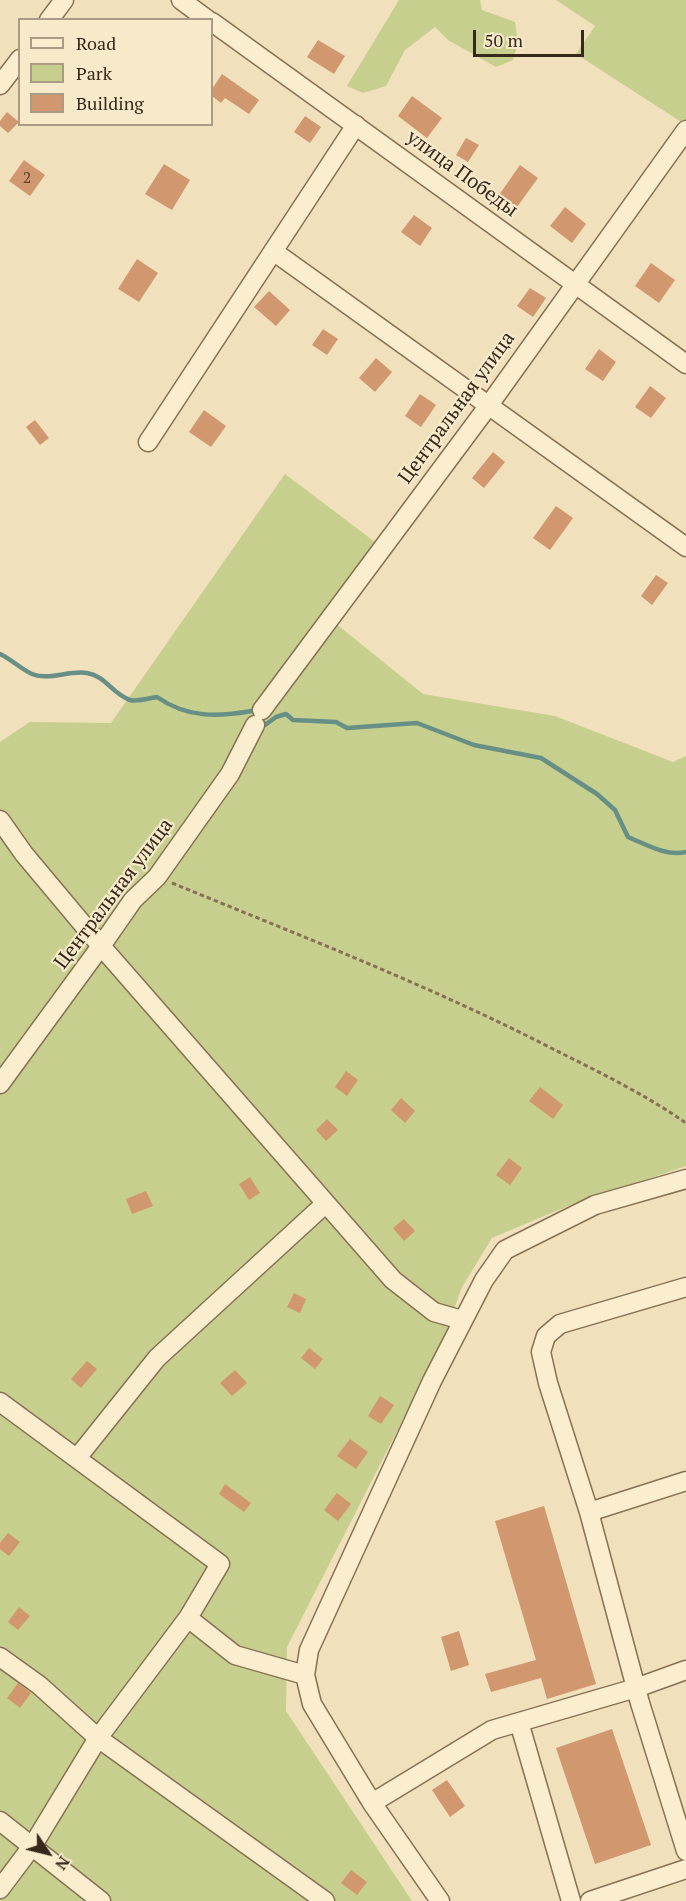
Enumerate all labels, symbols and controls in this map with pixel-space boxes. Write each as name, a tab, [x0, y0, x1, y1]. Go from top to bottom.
legend	[18, 18, 213, 126]
scale bar	[476, 18, 587, 56]
text: 50 m	[484, 28, 523, 52]
text: Road	[76, 31, 116, 55]
text: Park	[76, 61, 112, 85]
text: Building	[76, 91, 144, 115]
street label: улица Победы	[401, 125, 523, 223]
house number: 2	[23, 168, 31, 188]
street label: Центральная улица	[394, 327, 520, 489]
street label: Центральная улица	[50, 814, 178, 974]
north arrow	[18, 1823, 78, 1883]
text: N	[50, 1852, 75, 1875]

